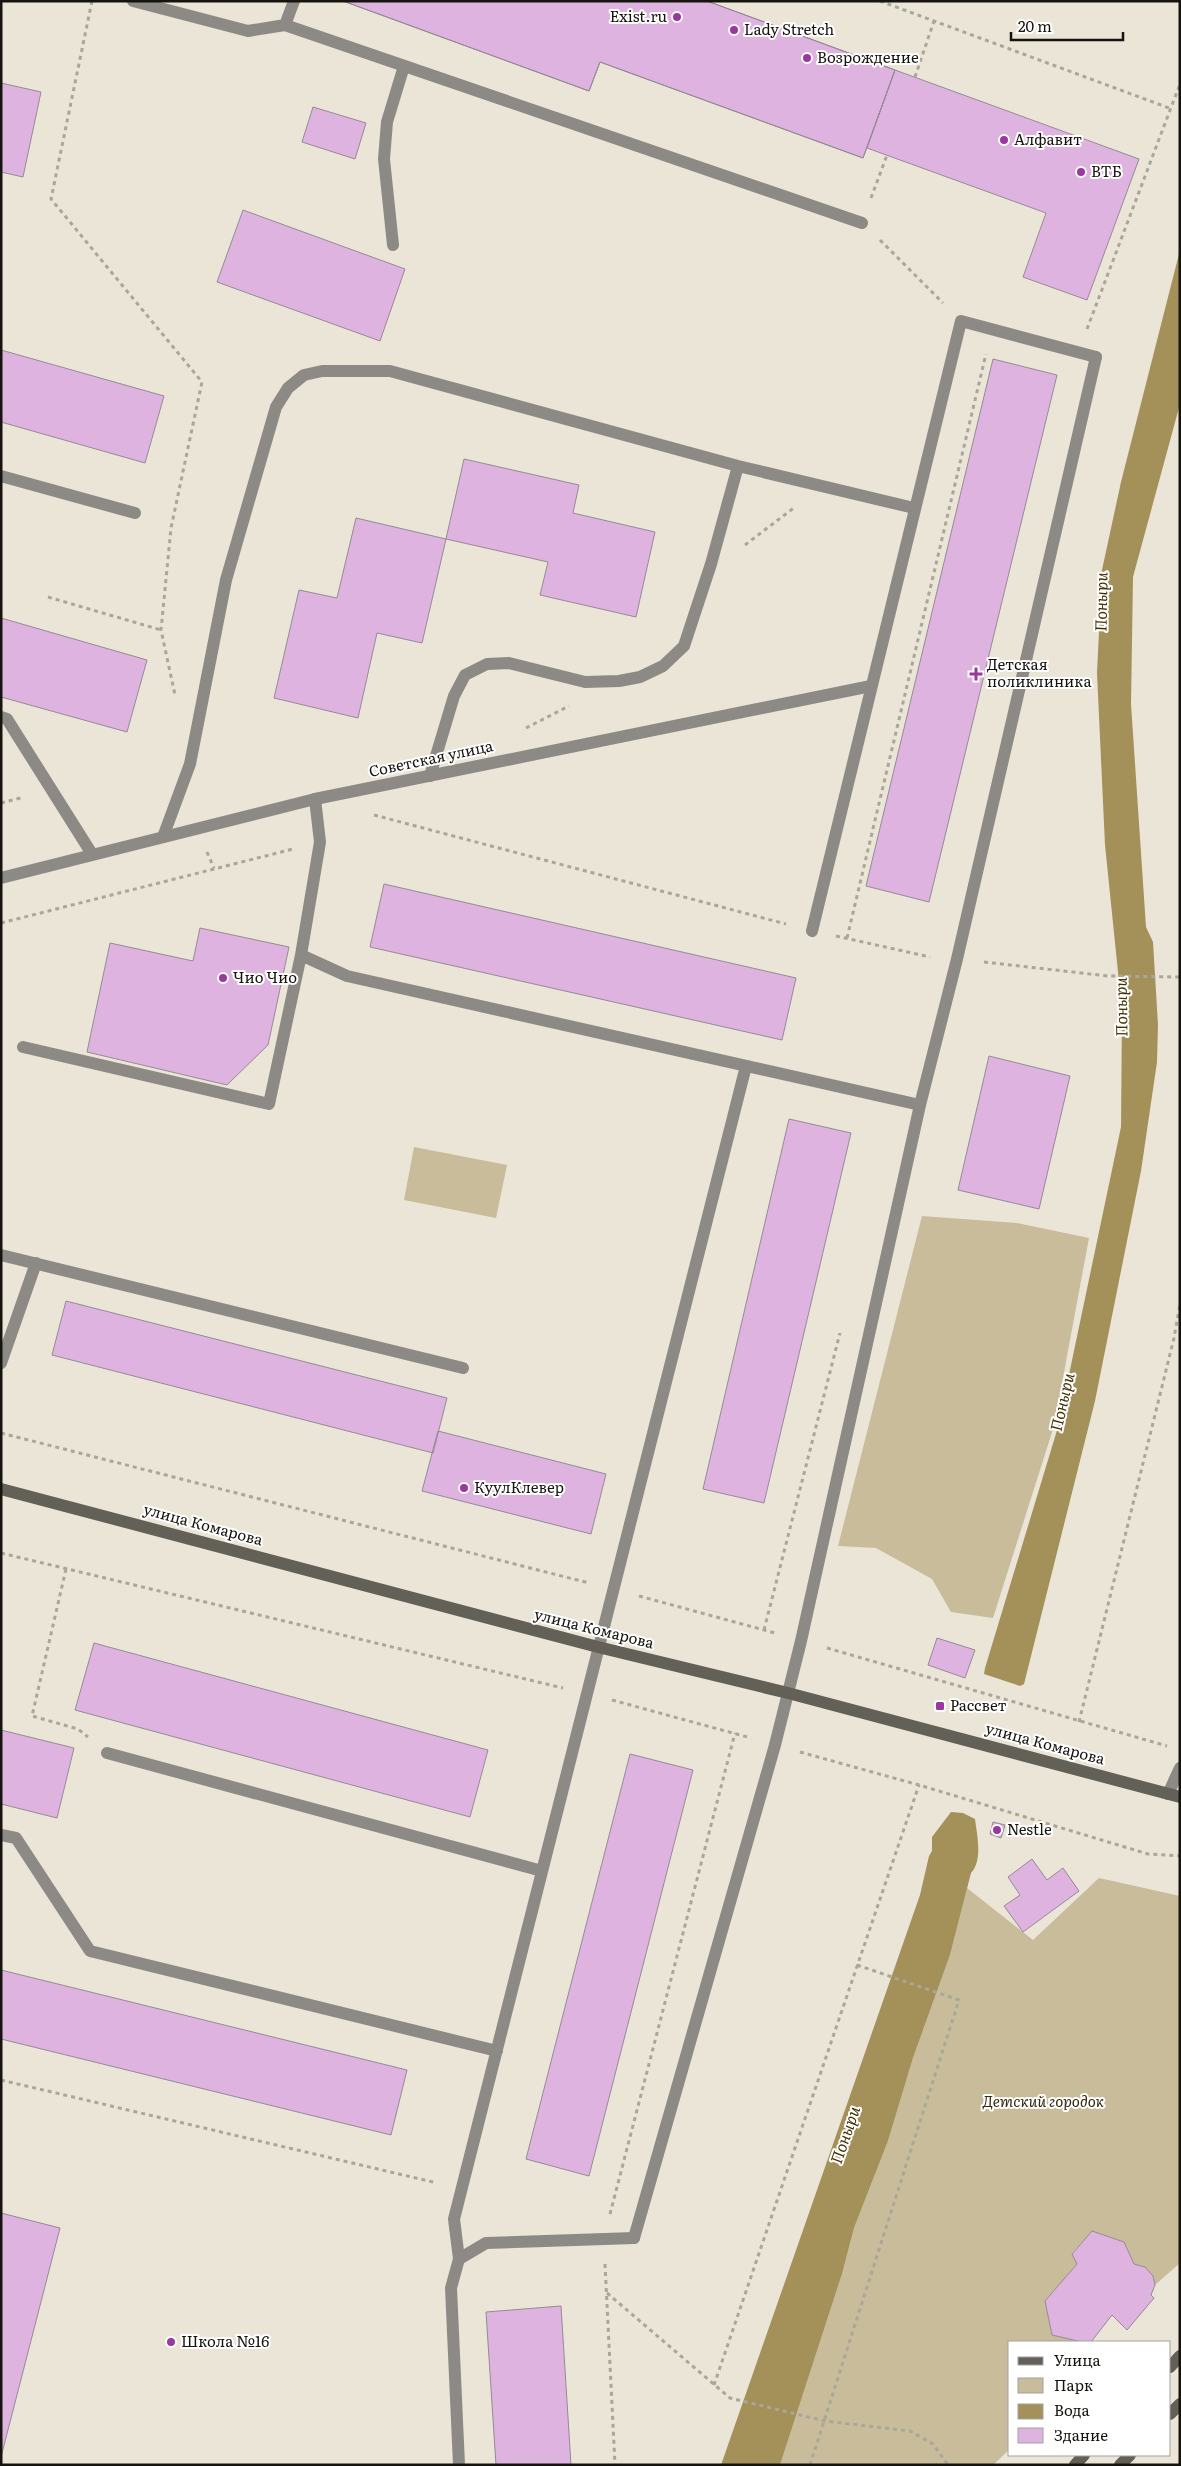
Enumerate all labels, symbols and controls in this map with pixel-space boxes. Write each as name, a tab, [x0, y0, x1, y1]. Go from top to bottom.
place label: Exist.ru	[610, 4, 667, 27]
scale bar	[1011, 10, 1124, 42]
marker: Exist.ru	[671, 11, 683, 23]
text: 20 m	[1018, 14, 1052, 37]
place label: Lady Stretch	[744, 17, 834, 40]
marker: Lady Stretch	[728, 24, 740, 36]
place label: Возрождение	[817, 45, 919, 68]
marker: Возрождение	[801, 52, 813, 64]
place label: Алфавит	[1014, 127, 1082, 150]
marker: Алфавит	[998, 134, 1010, 146]
place label: ВТБ	[1091, 159, 1122, 182]
marker: ВТБ	[1075, 166, 1087, 178]
water label: Поныри	[1087, 572, 1113, 632]
place label: Детская поликлиника	[987, 652, 1092, 692]
marker: Детская поликлиника	[969, 667, 983, 681]
street label: Советская улица	[366, 733, 496, 782]
place label: Чио Чио	[233, 965, 297, 988]
marker: Чио Чио	[217, 972, 229, 984]
water label: Поныри	[1107, 977, 1133, 1037]
water label: Поныри	[1043, 1370, 1080, 1433]
place label: КуулКлевер	[474, 1475, 564, 1498]
marker: КуулКлевер	[458, 1482, 470, 1494]
street label: улица Комарова	[141, 1497, 266, 1551]
street label: улица Комарова	[532, 1602, 658, 1654]
place label: Рассвет	[950, 1693, 1007, 1716]
marker: Рассвет	[934, 1700, 946, 1712]
street label: улица Комарова	[983, 1716, 1108, 1770]
place label: Nestle	[1007, 1817, 1052, 1840]
marker: Nestle	[991, 1824, 1003, 1836]
park label: Детский городок	[982, 2089, 1104, 2112]
water label: Поныри	[823, 2102, 865, 2167]
place label: Школа №16	[181, 2329, 269, 2352]
marker: Школа №16	[165, 2336, 177, 2348]
legend	[1008, 2341, 1171, 2456]
text: Улица	[1054, 2348, 1102, 2371]
text: Парк	[1054, 2373, 1093, 2396]
text: Вода	[1054, 2398, 1091, 2421]
text: Здание	[1054, 2423, 1108, 2446]

